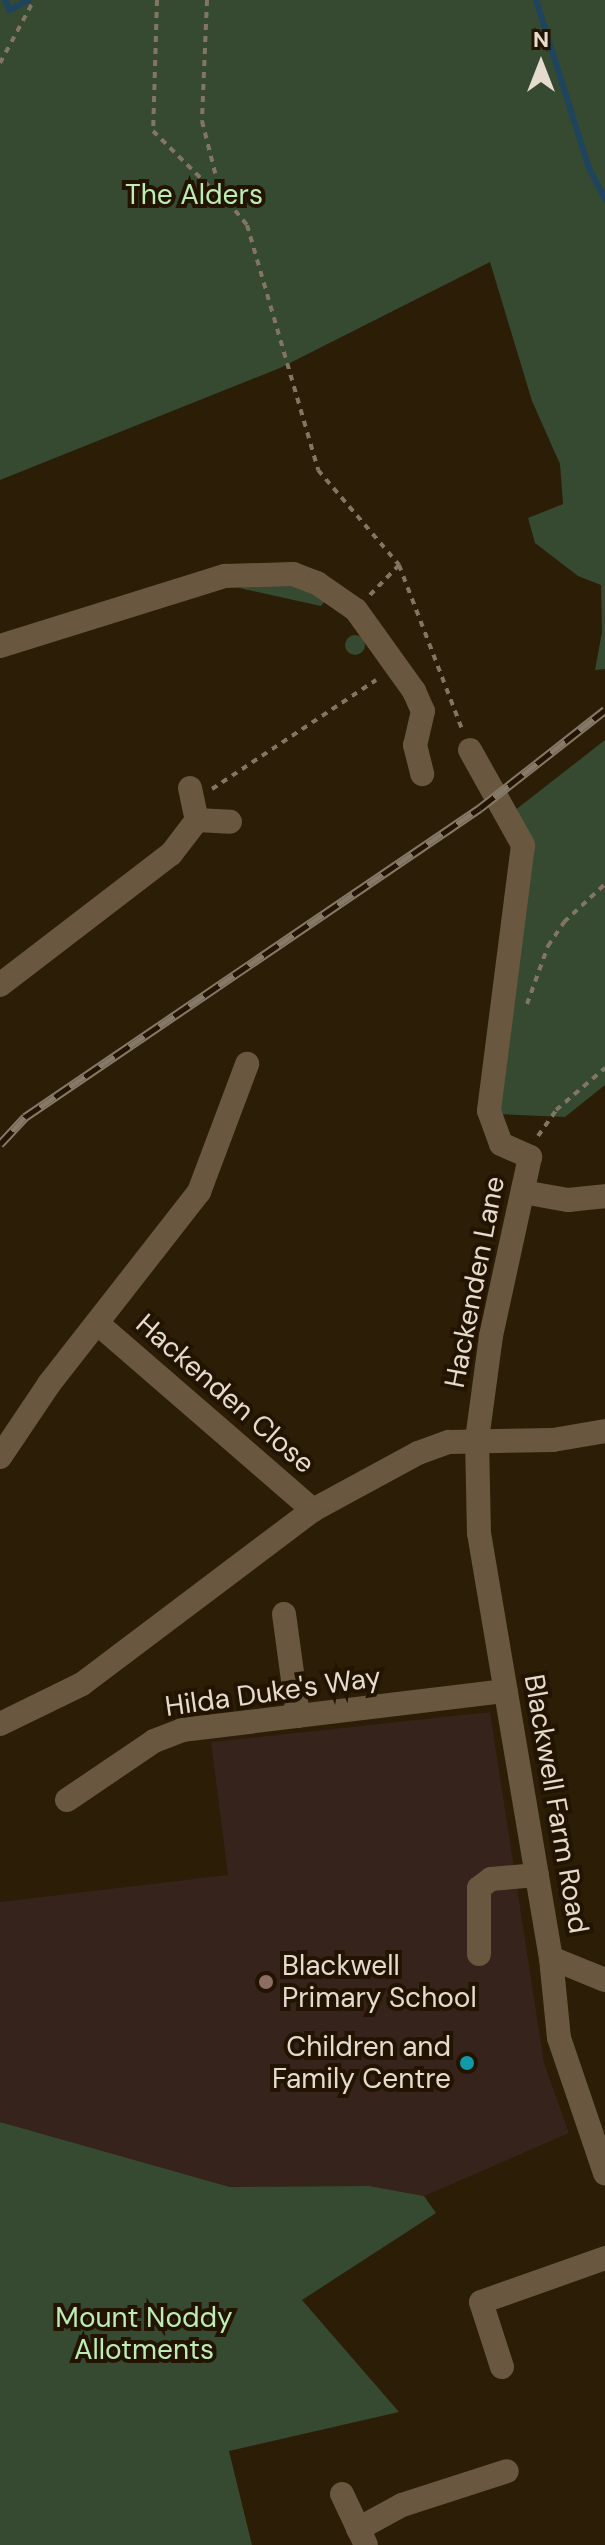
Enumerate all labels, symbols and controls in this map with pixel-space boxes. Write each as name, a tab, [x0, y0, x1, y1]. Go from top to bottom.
north arrow	[501, 24, 581, 104]
text: N	[533, 25, 549, 54]
park label: The Alders	[125, 178, 263, 212]
street label: Hackenden Lane	[438, 1174, 512, 1390]
street label: Hackenden Close	[129, 1307, 321, 1481]
street label: Hilda Duke's Way	[163, 1660, 383, 1724]
street label: Blackwell Farm Road	[517, 1672, 595, 1936]
place label: Blackwell Primary School	[282, 1949, 477, 2015]
marker: Blackwell Primary School	[257, 1973, 275, 1991]
place label: Children and Family Centre	[272, 2030, 451, 2096]
marker: Children and Family Centre	[458, 2054, 476, 2072]
park label: Mount Noddy Allotments	[55, 2301, 233, 2367]

